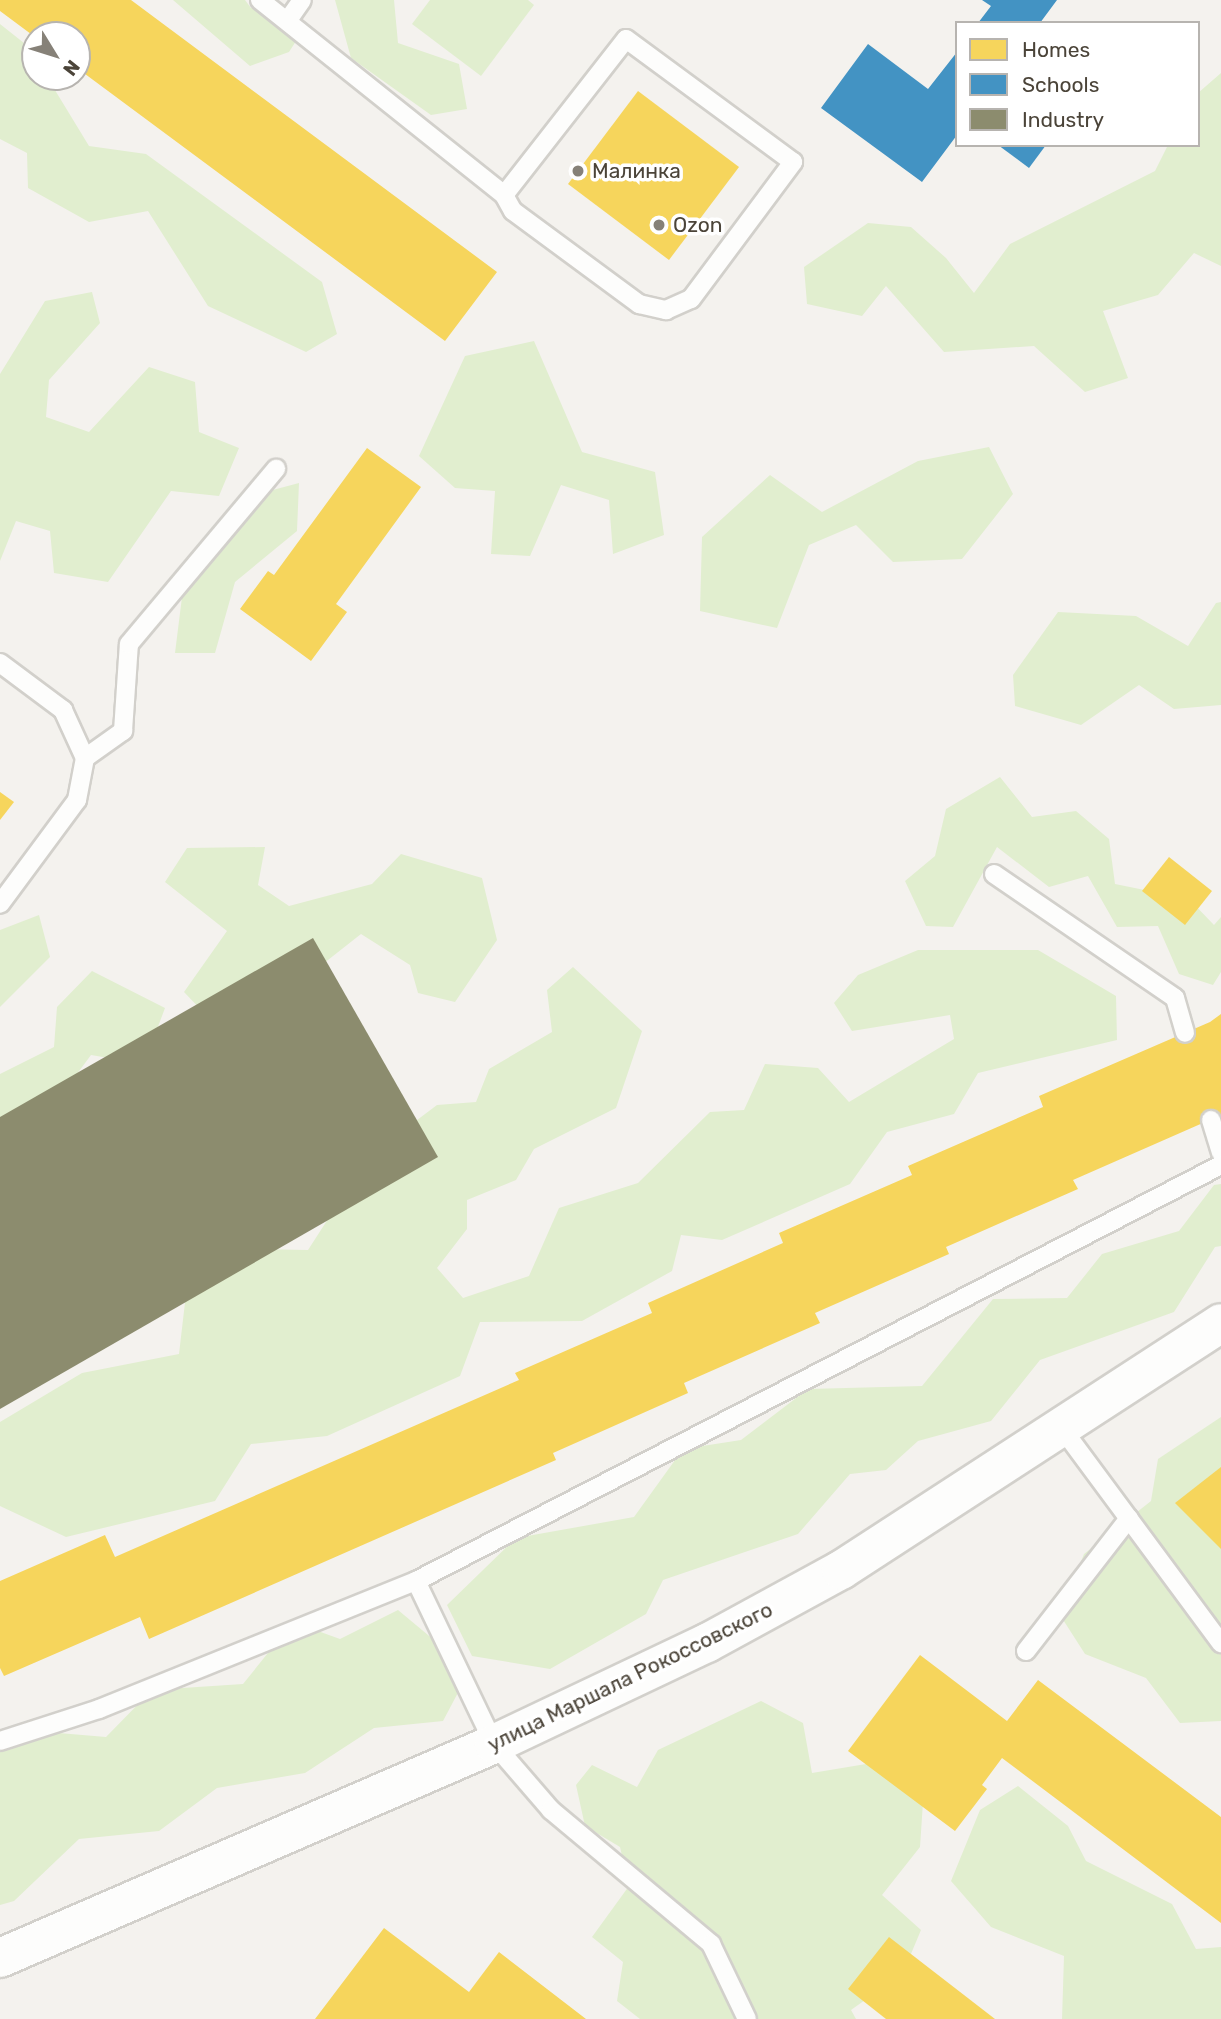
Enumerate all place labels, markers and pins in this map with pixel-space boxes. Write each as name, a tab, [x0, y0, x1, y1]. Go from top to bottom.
place label: Малинка	[592, 158, 681, 184]
marker: Малинка	[570, 163, 586, 179]
place label: Ozon	[673, 212, 723, 238]
marker: Ozon	[651, 217, 667, 233]

